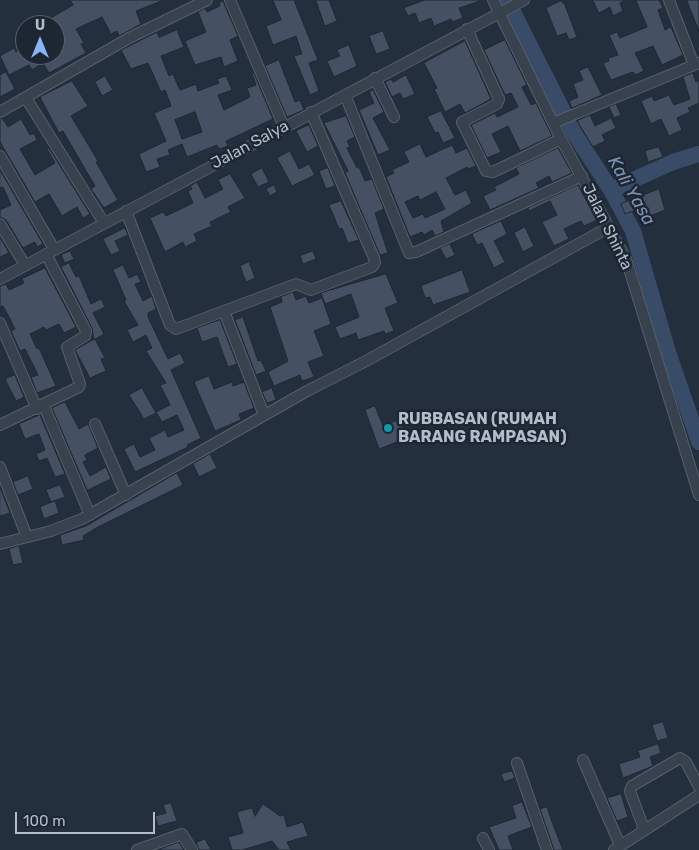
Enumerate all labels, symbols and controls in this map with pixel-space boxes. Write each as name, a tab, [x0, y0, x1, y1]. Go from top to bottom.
north arrow	[15, 15, 65, 65]
text: U	[35, 17, 45, 34]
street label: Jalan Salya	[208, 117, 292, 173]
water label: Kali Yasa	[603, 153, 659, 229]
street label: Jalan Shinta	[578, 181, 636, 273]
place label: RUBBASAN (RUMAH BARANG RAMPASAN)	[398, 409, 567, 447]
marker: RUBBASAN (RUMAH BARANG RAMPASAN)	[382, 422, 394, 434]
scale bar	[18, 802, 158, 834]
text: 100 m	[23, 812, 65, 830]

